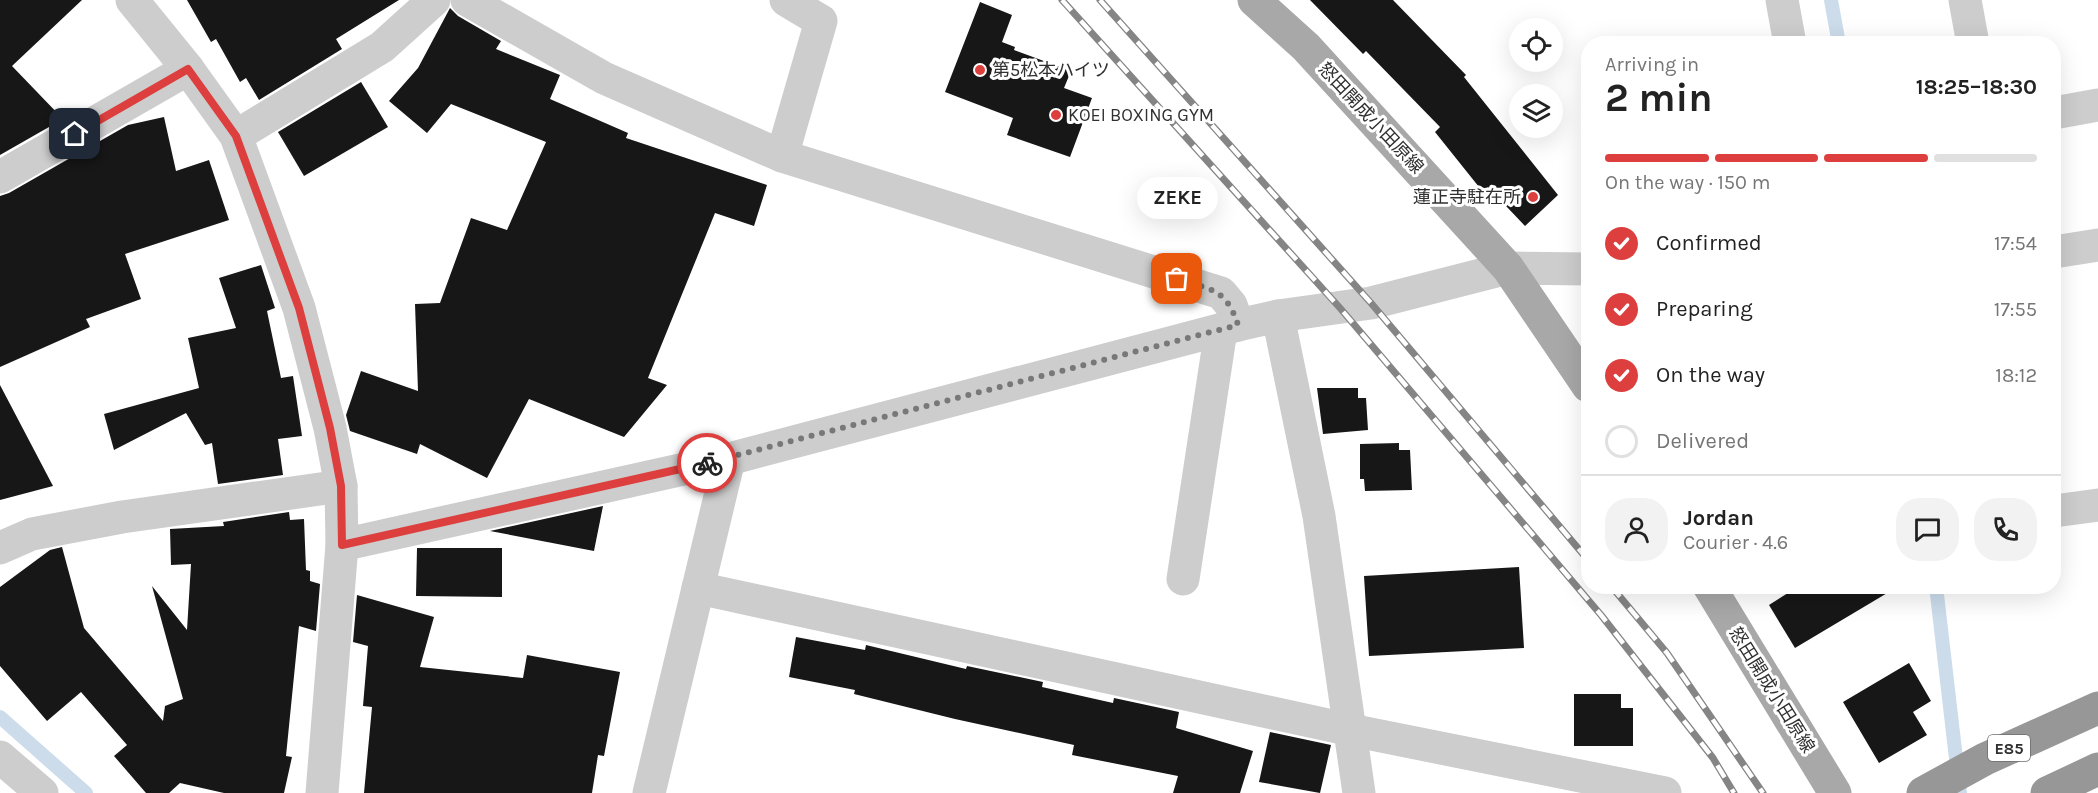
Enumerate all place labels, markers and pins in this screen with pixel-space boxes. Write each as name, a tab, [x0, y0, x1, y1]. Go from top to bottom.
place label: 第5松本ハイツ	[992, 59, 1110, 81]
marker: 第5松本ハイツ	[973, 63, 987, 77]
place label: KOEI BOXING GYM	[1068, 104, 1214, 126]
pin	[49, 108, 100, 159]
marker: KOEI BOXING GYM	[1049, 108, 1063, 122]
callout: ZEKE	[1136, 177, 1218, 219]
place label: 蓮正寺駐在所	[1413, 186, 1521, 208]
marker: 蓮正寺駐在所	[1526, 190, 1540, 204]
pin	[1151, 253, 1202, 304]

